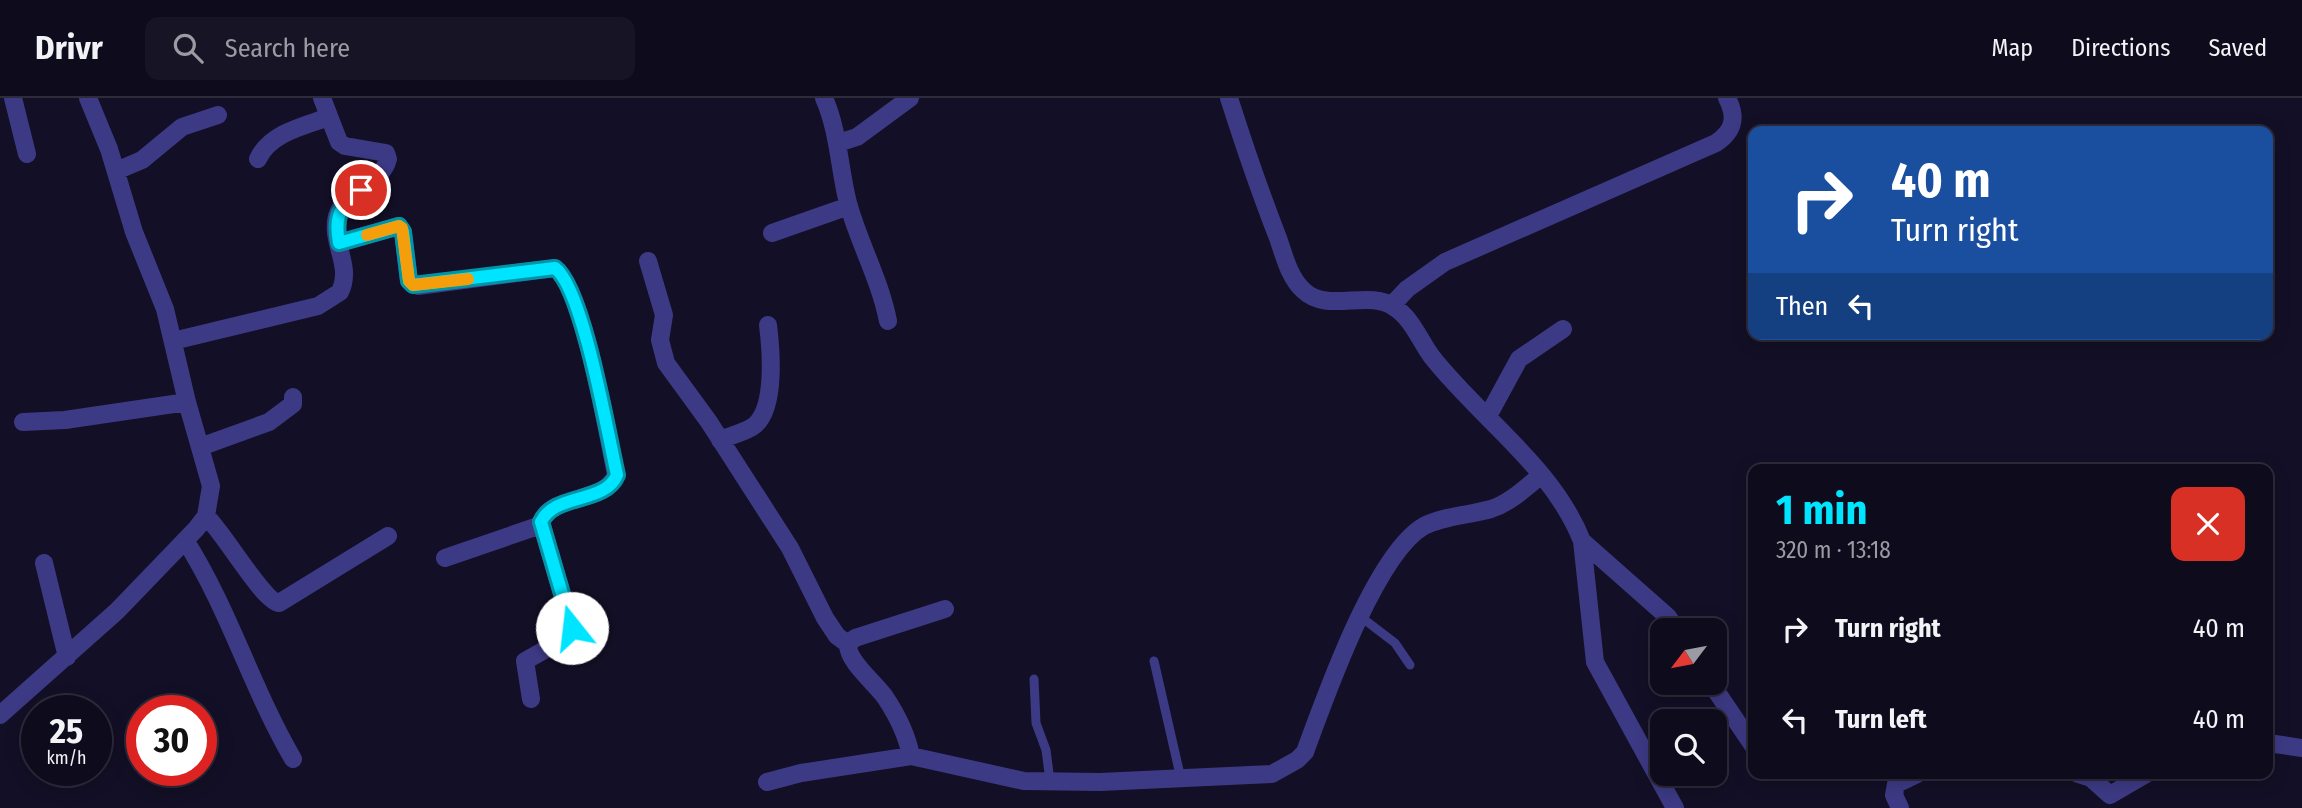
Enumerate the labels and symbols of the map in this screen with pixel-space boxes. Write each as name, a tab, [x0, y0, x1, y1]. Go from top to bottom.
pin	[331, 160, 391, 220]
position arrow	[535, 591, 609, 665]
north arrow	[1650, 618, 1727, 695]
speed limit sign: 30	[126, 695, 217, 786]

